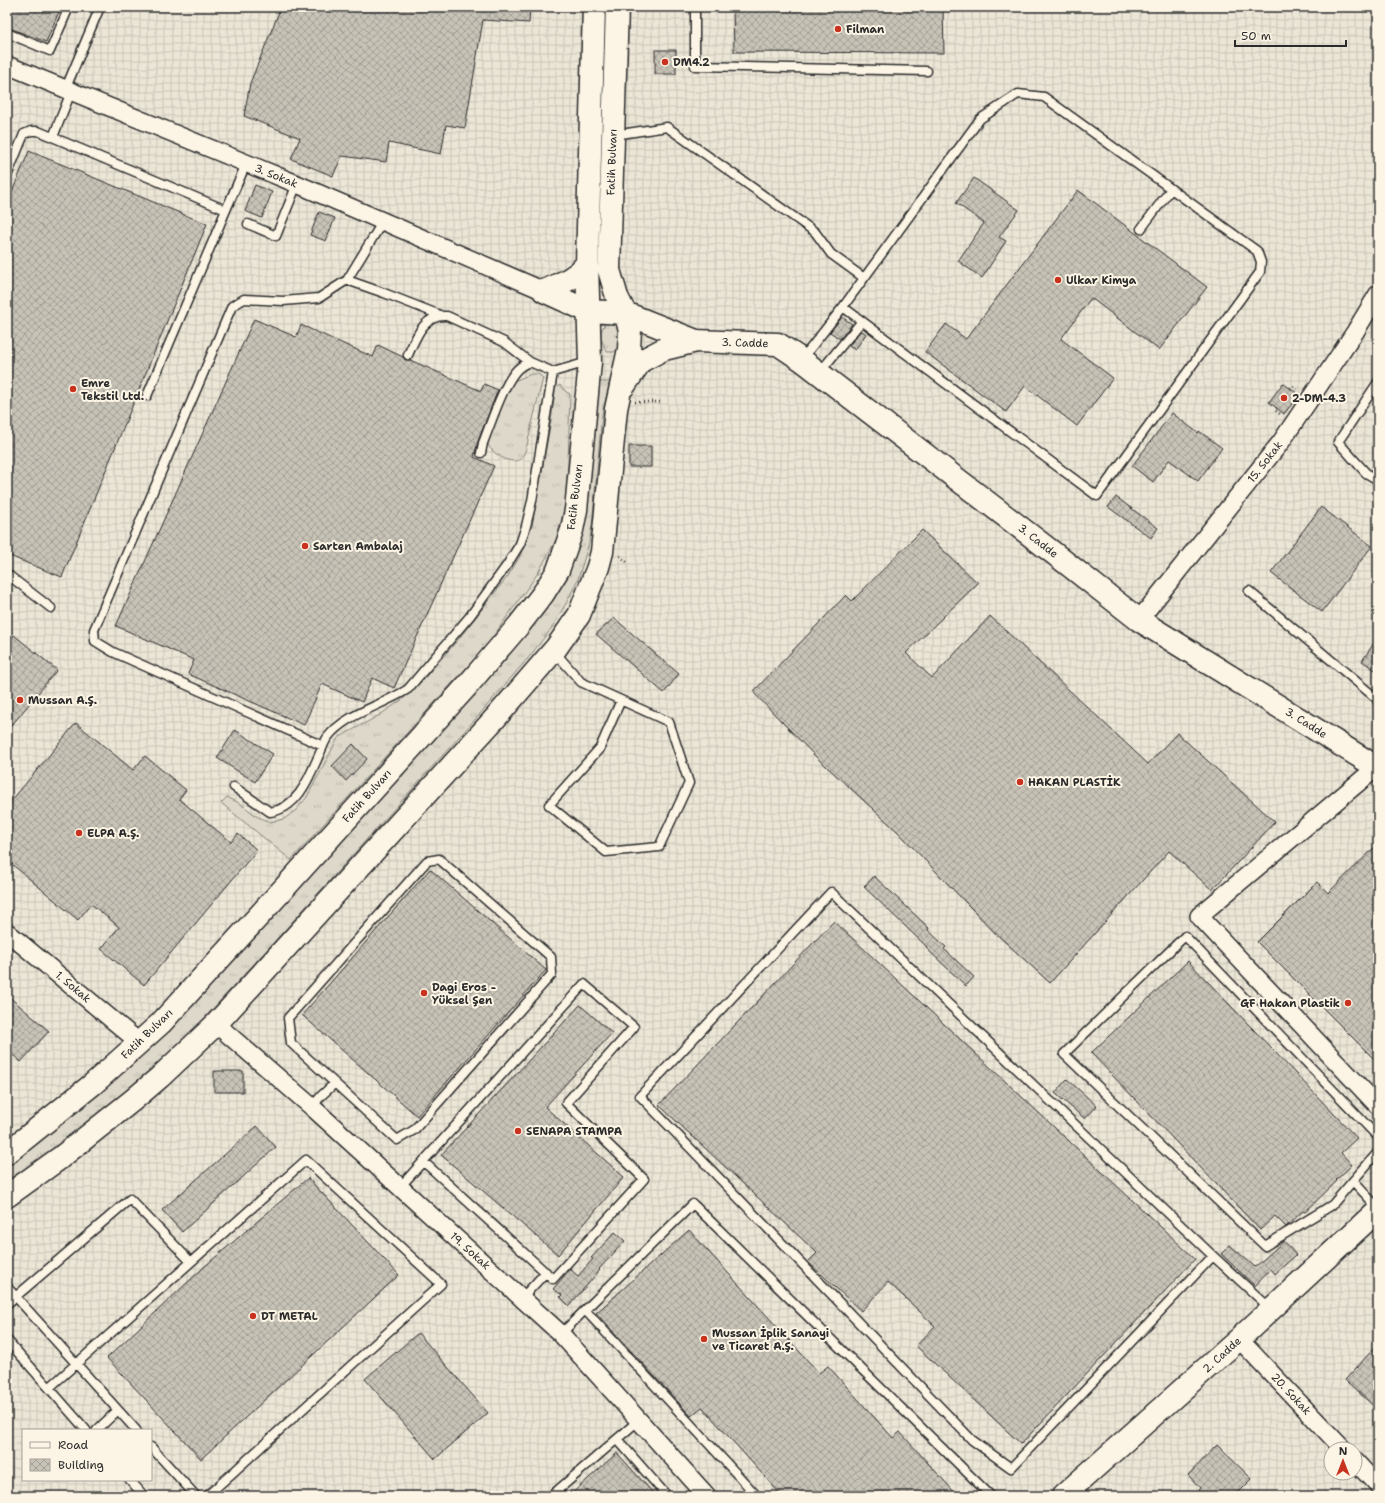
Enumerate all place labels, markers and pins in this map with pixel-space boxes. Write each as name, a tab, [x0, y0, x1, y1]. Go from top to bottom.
place label: Filman	[846, 22, 885, 37]
marker: Filman	[833, 24, 843, 34]
place label: DM4.2	[673, 55, 710, 70]
marker: DM4.2	[660, 57, 670, 67]
place label: Ulkar Kimya	[1066, 273, 1137, 288]
marker: Ulkar Kimya	[1053, 275, 1063, 285]
place label: Emre Tekstil Ltd.	[81, 376, 144, 404]
marker: Emre Tekstil Ltd.	[68, 384, 78, 394]
place label: 2-DM-4.3	[1292, 391, 1346, 406]
marker: 2-DM-4.3	[1279, 393, 1289, 403]
place label: Sarten Ambalaj	[313, 539, 403, 554]
marker: Sarten Ambalaj	[300, 541, 310, 551]
place label: Mussan A.Ş.	[28, 693, 97, 708]
marker: Mussan A.Ş.	[15, 695, 25, 705]
place label: HAKAN PLASTİK	[1028, 774, 1121, 790]
marker: HAKAN PLASTİK	[1015, 777, 1025, 787]
place label: ELPA A.Ş.	[87, 826, 139, 841]
marker: ELPA A.Ş.	[74, 828, 84, 838]
place label: Dagi Eros - Yüksel Şen	[432, 980, 497, 1008]
marker: Dagi Eros - Yüksel Şen	[419, 988, 429, 998]
place label: GF Hakan Plastik	[1240, 996, 1340, 1011]
marker: GF Hakan Plastik	[1343, 998, 1353, 1008]
place label: SENAPA STAMPA	[526, 1124, 623, 1139]
marker: SENAPA STAMPA	[513, 1126, 523, 1136]
place label: DT METAL	[261, 1309, 318, 1324]
marker: DT METAL	[248, 1311, 258, 1321]
place label: Mussan İplik Sanayi ve Ticaret A.Ş.	[712, 1325, 829, 1354]
marker: Mussan İplik Sanayi ve Ticaret A.Ş.	[699, 1334, 709, 1344]

